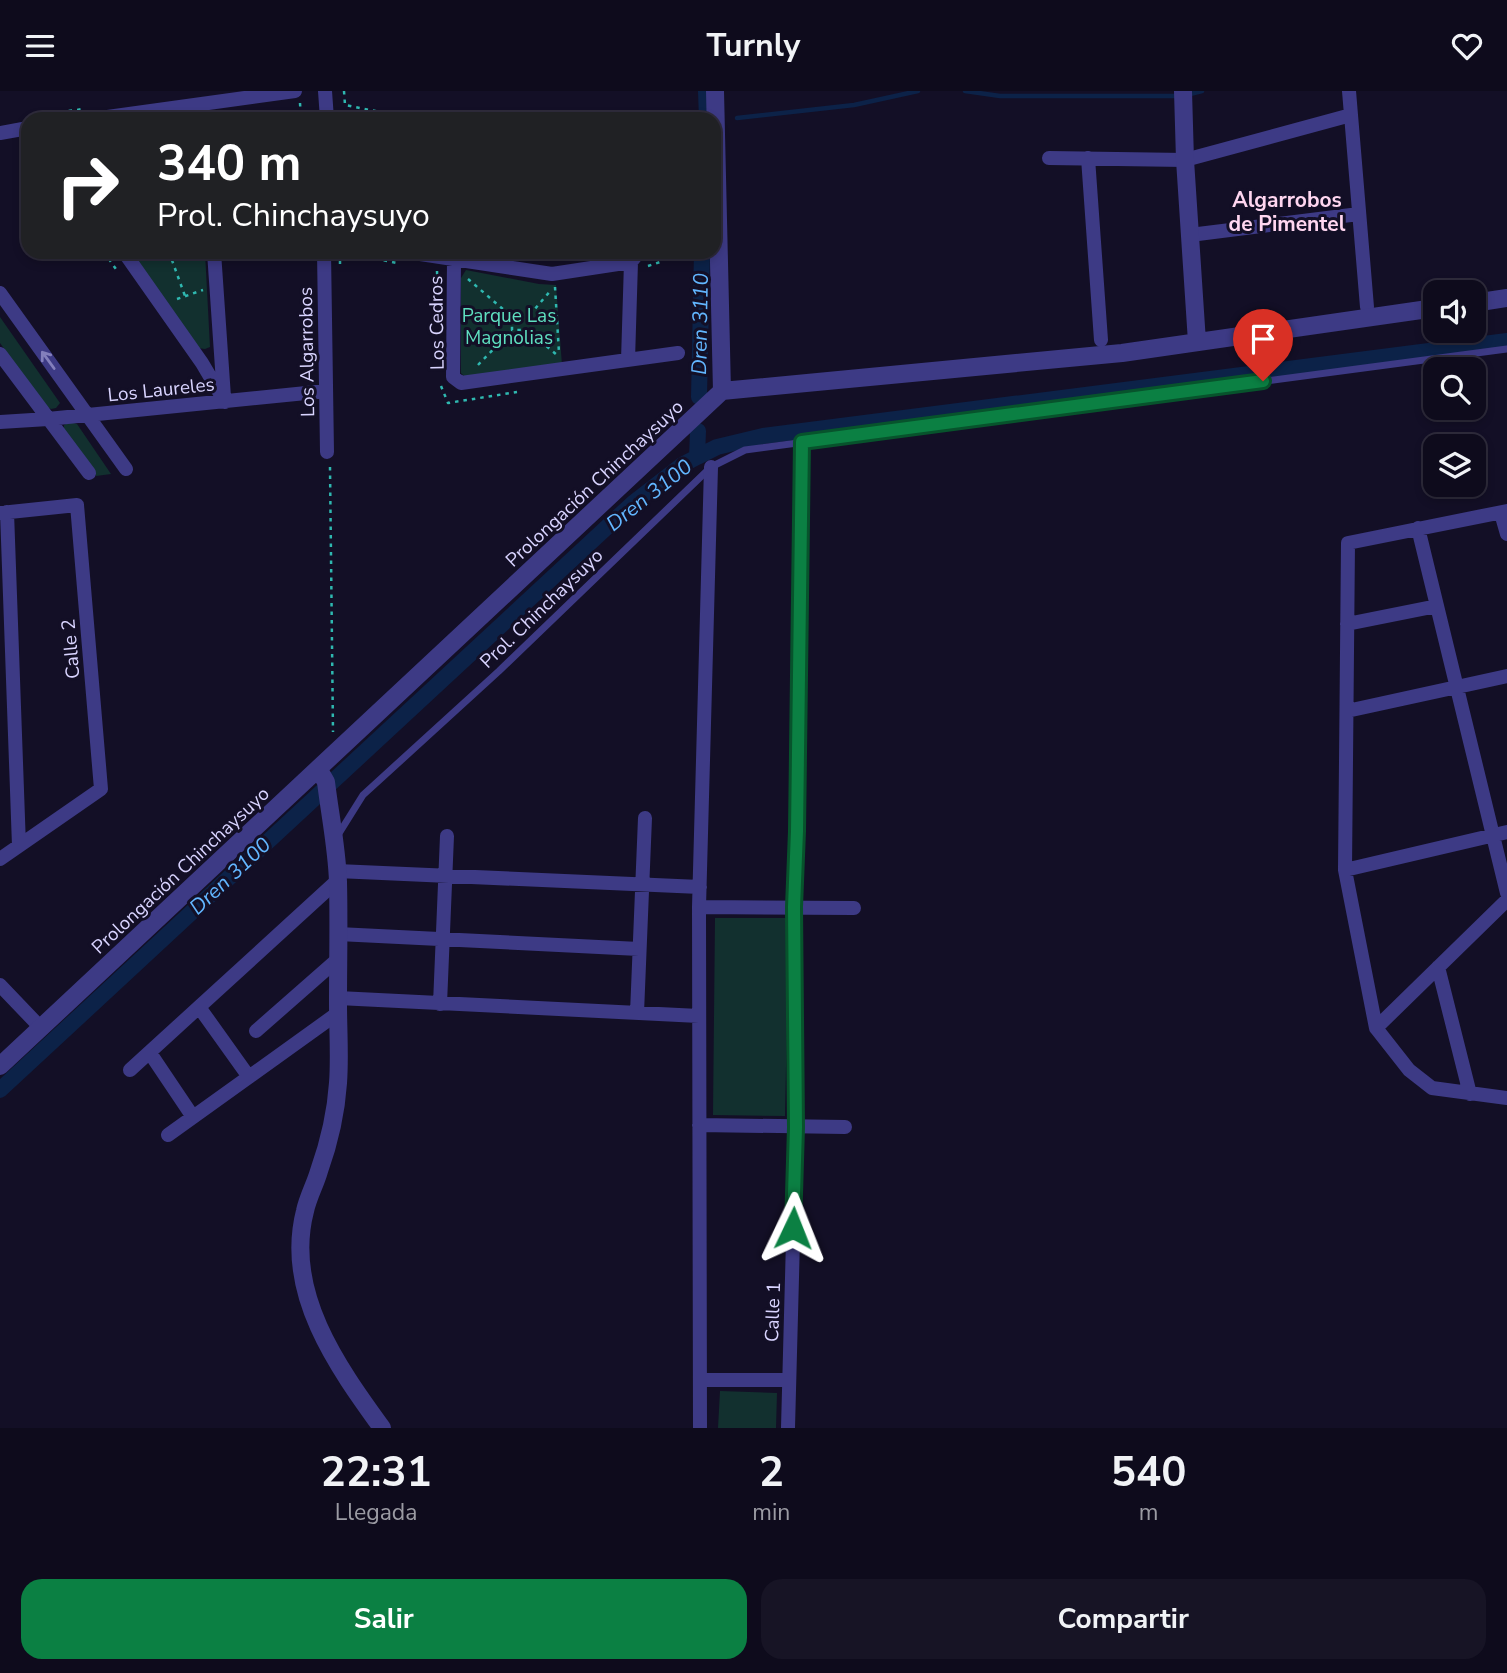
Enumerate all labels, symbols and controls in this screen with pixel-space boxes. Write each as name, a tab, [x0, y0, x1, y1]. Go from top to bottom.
text: Turnly	[707, 24, 800, 67]
icon: menu	[21, 27, 59, 65]
icon: heart	[1448, 27, 1486, 65]
text: 340 m	[157, 130, 301, 197]
icon: right	[42, 140, 133, 231]
district label: Algarrobos de Pimentel	[1229, 186, 1346, 238]
text: Prol. Chinchaysuyo	[157, 194, 430, 237]
water label: Dren 3110	[685, 273, 715, 375]
street label: Los Cedros	[423, 276, 451, 370]
map controls	[1423, 280, 1486, 497]
button: sound	[1423, 280, 1486, 343]
street label: Los Algarrobos	[293, 287, 321, 417]
park label: Parque Las Magnolias	[462, 303, 556, 351]
pin	[1233, 309, 1293, 381]
icon: arrive	[1244, 320, 1282, 358]
one-way arrow	[41, 351, 56, 370]
button: search	[1423, 357, 1486, 420]
street label: Los Laureles	[106, 371, 216, 409]
street label: Prolongación Chinchaysuyo	[500, 394, 689, 573]
button: layers	[1423, 434, 1486, 497]
water label: Dren 3100	[600, 453, 698, 537]
street label: Prol. Chinchaysuyo	[474, 543, 609, 674]
street label: Calle 2	[55, 618, 87, 680]
street label: Prolongación Chinchaysuyo	[86, 781, 275, 960]
water label: Dren 3100	[183, 831, 277, 921]
position arrow	[756, 1191, 830, 1265]
street label: Calle 1	[759, 1282, 787, 1343]
text: 22:31	[321, 1444, 432, 1501]
text: 2	[759, 1444, 784, 1501]
text: 540	[1111, 1444, 1186, 1501]
text: Llegada	[335, 1497, 417, 1528]
text: min	[752, 1497, 790, 1528]
text: m	[1139, 1497, 1159, 1528]
button: Salir	[21, 1579, 747, 1659]
button: Compartir	[761, 1579, 1486, 1659]

